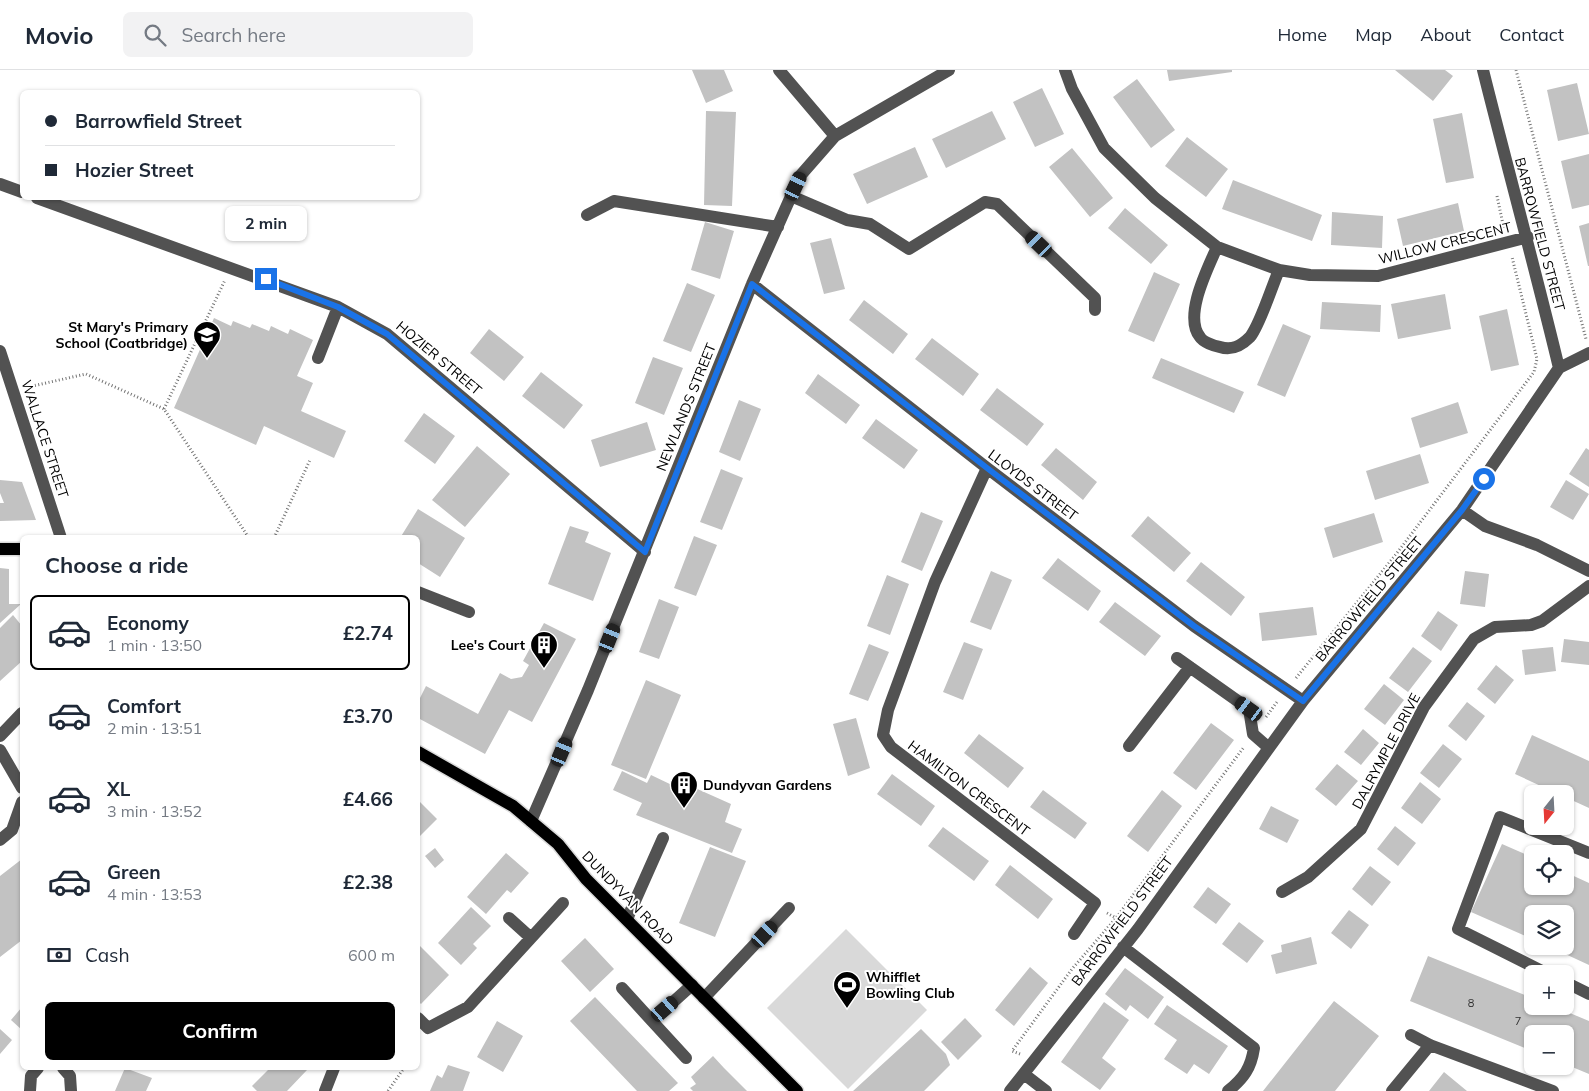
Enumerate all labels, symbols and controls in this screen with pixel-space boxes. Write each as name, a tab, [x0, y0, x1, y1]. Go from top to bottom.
search box	[123, 12, 473, 57]
text: Movio	[25, 20, 93, 50]
icon: search	[141, 21, 169, 49]
text: Search here	[181, 23, 286, 47]
text: Home	[1277, 23, 1327, 46]
text: Map	[1355, 23, 1392, 46]
text: About	[1420, 23, 1471, 46]
text: Contact	[1499, 23, 1564, 46]
text: Barrowfield Street	[75, 109, 242, 133]
street label: BARROWFIELD STREET	[1511, 155, 1569, 313]
text: Hozier Street	[75, 158, 194, 182]
car	[782, 169, 809, 203]
callout: 2 min	[225, 206, 307, 242]
text: 2 min	[245, 213, 287, 233]
street label: WILLOW CRESCENT	[1377, 218, 1514, 268]
car	[1022, 228, 1055, 260]
route end	[255, 268, 277, 290]
street label: HOZIER STREET	[393, 317, 486, 399]
place label: St Mary's Primary School (Coatbridge)	[55, 318, 188, 352]
school or university icon: St Mary's Primary School (Coatbridge)	[192, 320, 222, 359]
street label: NEWLANDS STREET	[652, 340, 720, 474]
street label: WALLACE STREET	[17, 378, 73, 501]
street label: LLOYDS STREET	[985, 445, 1082, 525]
route start	[1473, 468, 1495, 490]
street label: BARROWFIELD STREET	[1311, 532, 1427, 665]
text: Choose a ride	[45, 551, 188, 579]
icon: car	[47, 610, 92, 655]
text: Economy	[107, 611, 189, 635]
text: £2.74	[343, 621, 393, 645]
car	[597, 621, 622, 655]
building icon: Lee's Court	[529, 630, 559, 669]
text: 1 min · 13:50	[107, 635, 202, 655]
place label: Lee's Court	[451, 636, 526, 654]
street label: DALRYMPLE DRIVE	[1348, 690, 1424, 812]
icon: car	[47, 693, 92, 738]
text: Comfort	[107, 694, 181, 718]
car	[1232, 694, 1265, 724]
text: £3.70	[343, 704, 393, 728]
text: 2 min · 13:51	[107, 718, 202, 738]
car	[549, 735, 574, 769]
street label: HAMILTON CRESCENT	[904, 736, 1034, 840]
building icon: Dundyvan Gardens	[669, 770, 699, 809]
icon: car	[47, 776, 92, 821]
place label: Dundyvan Gardens	[703, 776, 832, 794]
text: XL	[107, 777, 130, 801]
north arrow	[1524, 785, 1574, 835]
map controls	[1524, 785, 1574, 1075]
text: £4.66	[343, 787, 393, 811]
text: 3 min · 13:52	[107, 801, 202, 821]
button: locate	[1524, 845, 1574, 895]
street label: DUNDYVAN ROAD	[578, 847, 678, 949]
street label: BARROWFIELD STREET	[1067, 852, 1177, 990]
icon: car	[47, 859, 92, 904]
text: Green	[107, 860, 161, 884]
text: £2.38	[343, 870, 393, 894]
text: 4 min · 13:53	[107, 884, 202, 904]
button: layers	[1524, 905, 1574, 955]
car	[749, 918, 780, 950]
icon: cash	[45, 941, 73, 969]
text: Cash	[85, 943, 130, 967]
text: 600 m	[348, 945, 395, 965]
button: +	[1524, 965, 1574, 1015]
place label: Whifflet Bowling Club	[866, 968, 955, 1002]
sports icon: Whifflet Bowling Club	[832, 970, 862, 1009]
car	[648, 993, 681, 1025]
house number: 8	[1468, 996, 1475, 1010]
button: Confirm	[45, 1002, 395, 1060]
house number: 7	[1515, 1014, 1521, 1028]
button: −	[1524, 1025, 1574, 1075]

